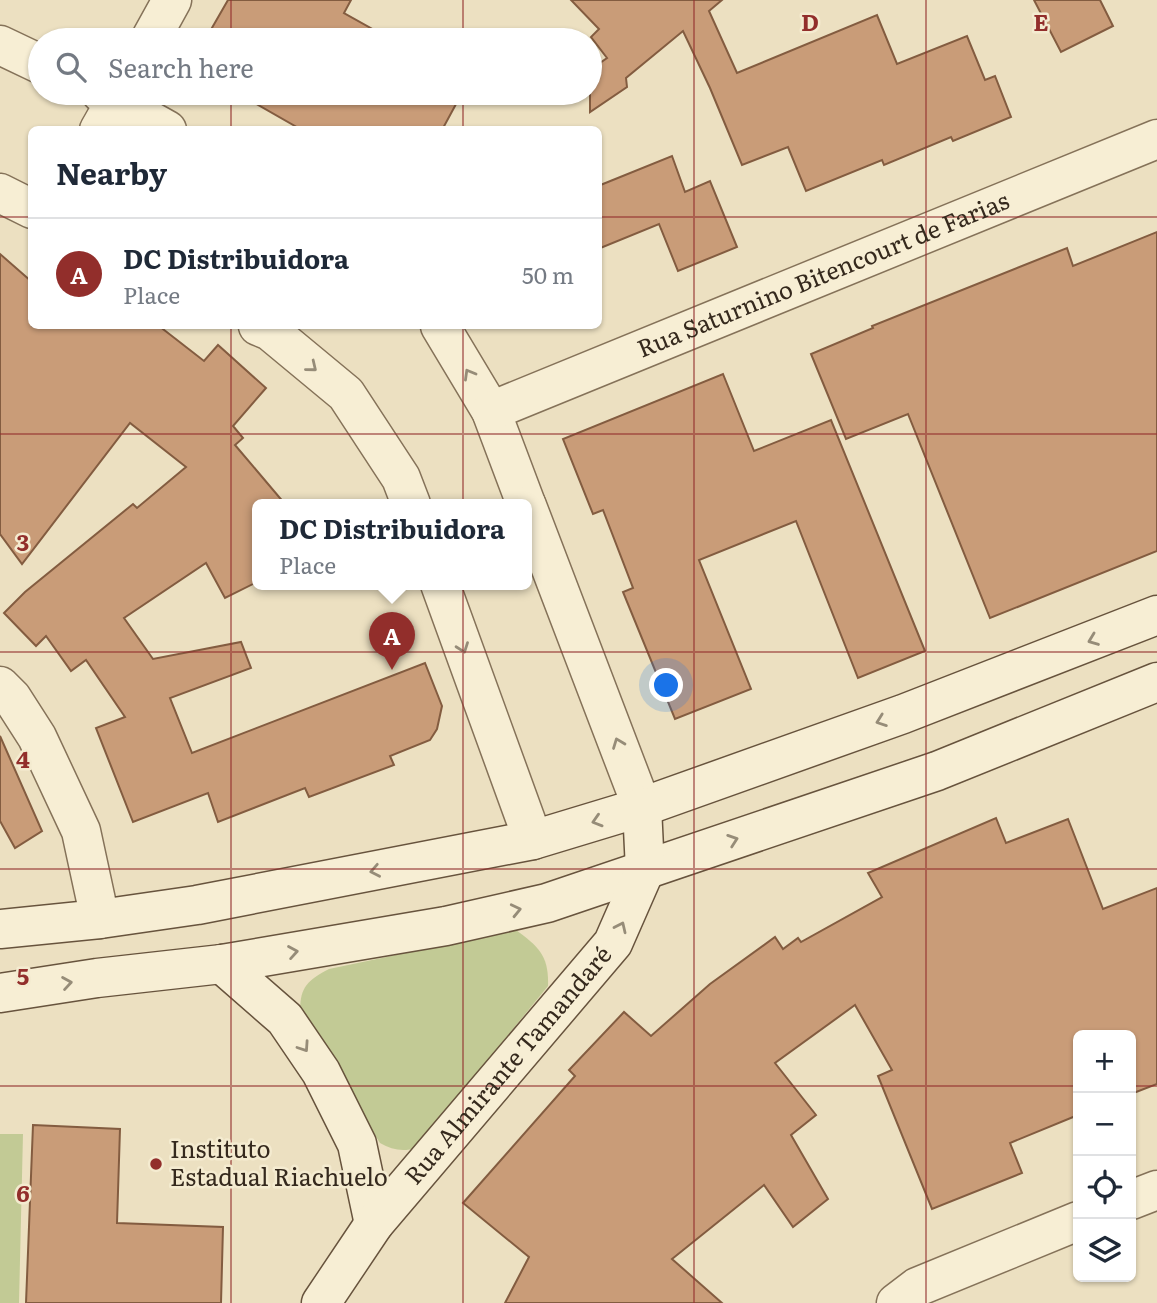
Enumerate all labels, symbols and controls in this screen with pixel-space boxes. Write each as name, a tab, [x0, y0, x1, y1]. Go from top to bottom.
text: D	[801, 4, 819, 38]
text: E	[1033, 4, 1049, 38]
search box	[28, 28, 602, 105]
text: Search here	[108, 47, 254, 86]
icon: search	[52, 48, 90, 86]
text: Nearby	[56, 150, 167, 194]
street label: Rua Saturnino Bitencourt de Farias	[631, 181, 1014, 365]
text: DC Distribuidora	[123, 238, 349, 277]
text: A	[70, 257, 88, 291]
text: 50 m	[522, 257, 574, 291]
text: Place	[123, 277, 180, 311]
one-way arrow	[305, 358, 317, 371]
one-way arrow	[464, 369, 477, 382]
popup	[252, 499, 532, 590]
text: DC Distribuidora	[279, 508, 505, 547]
text: 3	[17, 524, 29, 558]
text: Place	[279, 547, 336, 581]
pin: A	[369, 612, 415, 670]
one-way arrow	[1088, 631, 1100, 645]
one-way arrow	[455, 642, 469, 654]
your location	[649, 668, 683, 702]
one-way arrow	[876, 713, 888, 727]
one-way arrow	[612, 737, 626, 749]
text: 4	[16, 741, 30, 775]
one-way arrow	[591, 812, 603, 827]
one-way arrow	[726, 834, 738, 848]
one-way arrow	[369, 863, 381, 878]
one-way arrow	[510, 904, 522, 918]
one-way arrow	[613, 922, 627, 934]
street label: Rua Almirante Tamandaré	[395, 937, 618, 1191]
one-way arrow	[287, 945, 299, 960]
text: 5	[17, 958, 29, 992]
one-way arrow	[62, 976, 73, 991]
map controls	[1073, 1030, 1136, 1282]
button: +	[1073, 1030, 1136, 1093]
one-way arrow	[296, 1039, 308, 1052]
button: −	[1073, 1093, 1136, 1156]
place label: Instituto Estadual Riachuelo	[170, 1130, 388, 1193]
marker: Instituto Estadual Riachuelo	[148, 1156, 164, 1172]
button: locate	[1073, 1156, 1136, 1219]
text: 6	[16, 1175, 30, 1209]
button: layers	[1073, 1219, 1136, 1282]

